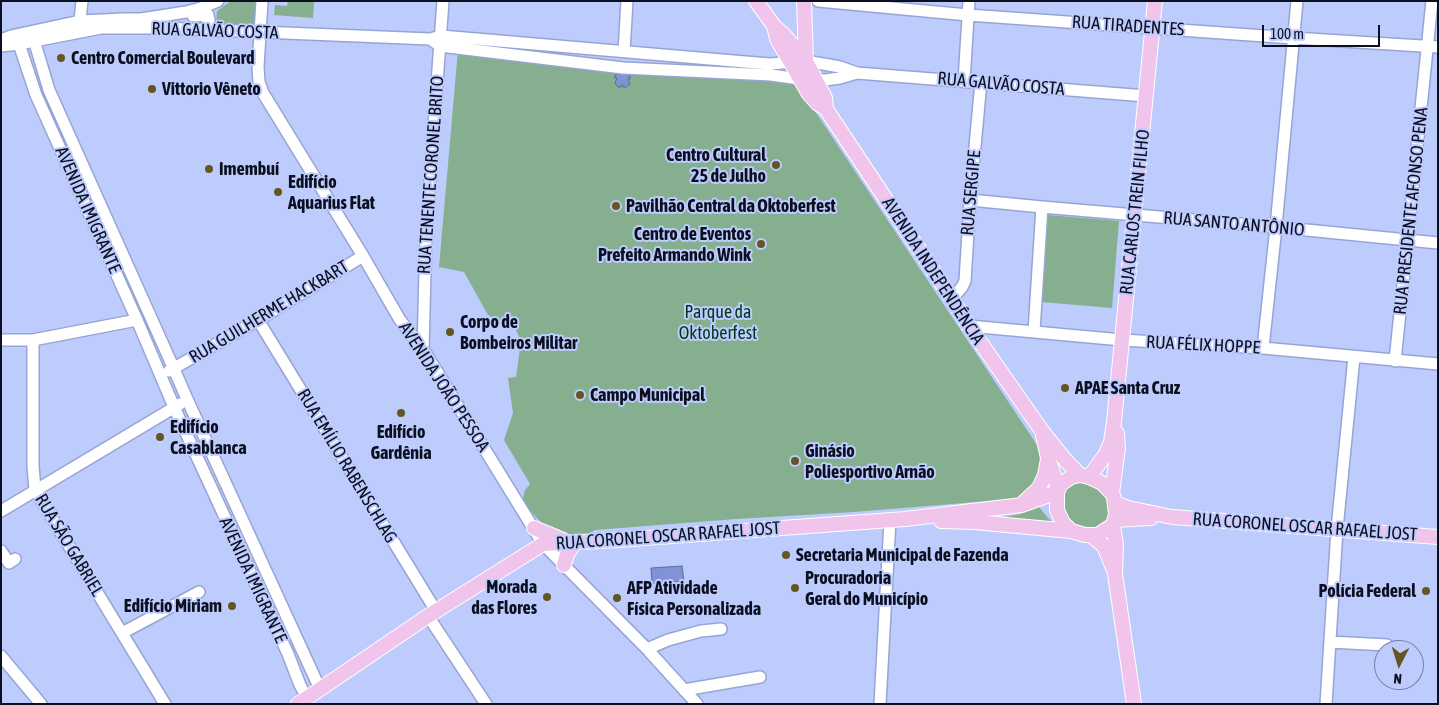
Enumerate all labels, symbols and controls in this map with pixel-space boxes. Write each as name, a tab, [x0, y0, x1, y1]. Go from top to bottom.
street label: RUA TIRADENTES	[1071, 11, 1185, 41]
scale bar	[1264, 15, 1382, 47]
street label: RUA GALVÃO COSTA	[151, 18, 279, 44]
text: 100 m	[1270, 25, 1304, 42]
place label: Centro Comercial Boulevard	[71, 47, 255, 69]
marker: Centro Comercial Boulevard	[55, 52, 67, 64]
street label: RUA GALVÃO COSTA	[937, 68, 1065, 100]
street label: RUA TENENTE CORONEL BRITO	[413, 75, 449, 275]
place label: Vittorio Vêneto	[162, 78, 261, 100]
marker: Vittorio Vêneto	[146, 83, 158, 95]
street label: RUA PRESIDENTE AFONSO PENA	[1389, 106, 1433, 316]
street label: RUA CARLOS TREIN FILHO	[1116, 128, 1154, 296]
street label: AVENIDA IMIGRANTE	[50, 143, 126, 277]
place label: Centro Cultural 25 de Julho	[666, 144, 766, 186]
street label: RUA SERGIPE	[957, 149, 985, 237]
place label: Imembuí	[219, 158, 279, 180]
marker: Centro Cultural 25 de Julho	[770, 159, 782, 171]
marker: Imembuí	[203, 163, 215, 175]
place label: Edifício Aquarius Flat	[288, 171, 375, 213]
marker: Edifício Aquarius Flat	[272, 186, 284, 198]
street label: AVENIDA INDEPENDÊNCIA	[877, 193, 989, 349]
place label: Pavilhão Central da Oktoberfest	[626, 195, 836, 217]
marker: Pavilhão Central da Oktoberfest	[610, 200, 622, 212]
street label: RUA SANTO ANTÔNIO	[1163, 207, 1305, 241]
place label: Centro de Eventos Prefeito Armando Wink	[598, 223, 751, 266]
marker: Centro de Eventos Prefeito Armando Wink	[755, 238, 767, 250]
street label: RUA GUILHERME HACKBART	[185, 256, 353, 368]
park label: Parque da Oktoberfest	[679, 301, 757, 344]
place label: Corpo de Bombeiros Militar	[460, 311, 577, 354]
street label: AVENIDA JOÃO PESSOA	[394, 318, 494, 456]
marker: Corpo de Bombeiros Militar	[444, 326, 456, 338]
street label: RUA FÉLIX HOPPE	[1145, 331, 1261, 359]
place label: APAE Santa Cruz	[1075, 377, 1180, 399]
marker: APAE Santa Cruz	[1059, 382, 1071, 394]
place label: Campo Municipal	[590, 384, 705, 406]
street label: RUA EMÍLIO RABENSCHLAG	[292, 385, 402, 547]
marker: Campo Municipal	[574, 389, 586, 401]
marker: Edifício Gardênia	[395, 407, 407, 419]
place label: Edifício Casablanca	[170, 416, 247, 458]
place label: Edifício Gardênia	[370, 421, 432, 464]
marker: Edifício Casablanca	[154, 431, 166, 443]
place label: Ginásio Poliesportivo Arnão	[805, 440, 935, 482]
marker: Ginásio Poliesportivo Arnão	[789, 455, 801, 467]
street label: RUA SÃO GABRIEL	[30, 490, 108, 600]
street label: RUA CORONEL OSCAR RAFAEL JOST	[1192, 508, 1418, 546]
street label: AVENIDA IMIGRANTE	[214, 514, 292, 646]
street label: RUA CORONEL OSCAR RAFAEL JOST	[555, 517, 781, 555]
place label: Secretaria Municipal de Fazenda	[796, 544, 1009, 566]
marker: Secretaria Municipal de Fazenda	[780, 549, 792, 561]
place label: Procuradoria Geral do Município	[805, 567, 928, 610]
place label: Morada das Flores	[471, 576, 537, 618]
place label: AFP Atividade Física Personalizada	[627, 577, 761, 620]
place label: Polícia Federal	[1319, 580, 1416, 602]
marker: Procuradoria Geral do Município	[789, 582, 801, 594]
marker: Polícia Federal	[1420, 585, 1432, 597]
marker: Morada das Flores	[541, 591, 553, 603]
marker: AFP Atividade Física Personalizada	[611, 592, 623, 604]
place label: Edifício Miriam	[124, 595, 222, 617]
marker: Edifício Miriam	[226, 600, 238, 612]
north arrow	[1374, 640, 1424, 690]
text: N	[1393, 671, 1403, 687]

